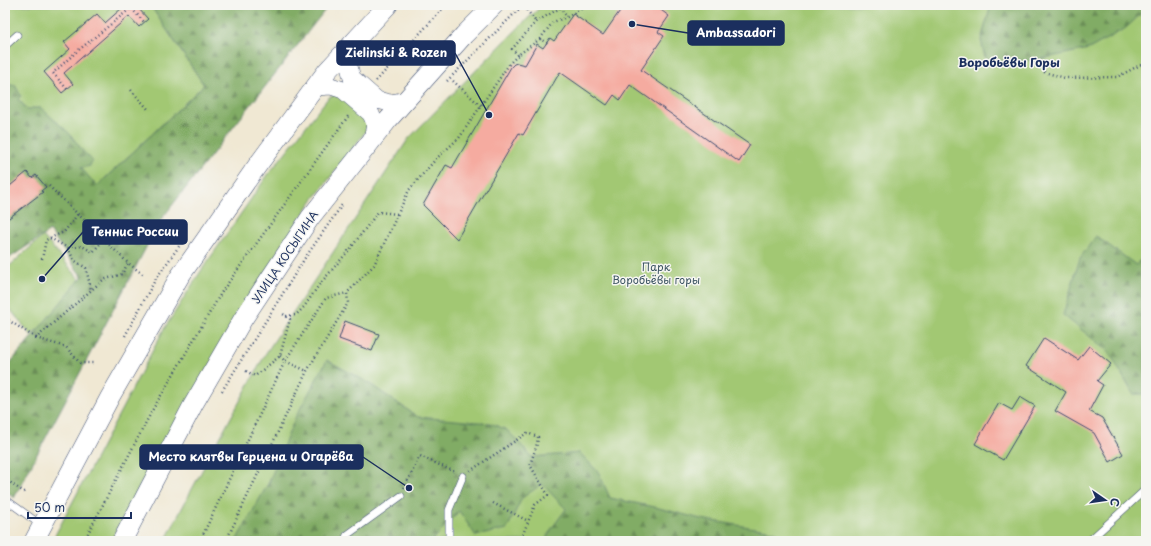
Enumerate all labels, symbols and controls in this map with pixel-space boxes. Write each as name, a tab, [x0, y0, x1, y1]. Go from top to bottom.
callout: Ambassadori	[688, 21, 784, 45]
text: Ambassadori	[695, 23, 776, 41]
callout: Zielinski & Rozen	[337, 41, 455, 65]
text: Zielinski & Rozen	[345, 43, 447, 61]
district label: Воробьёвы Горы	[958, 53, 1060, 71]
street label: УЛИЦА КОСЫГИНА	[247, 207, 322, 306]
callout: Теннис России	[83, 220, 187, 244]
text: Теннис России	[91, 222, 179, 240]
park label: Парк Воробьёвы горы	[612, 258, 700, 288]
callout: Место клятвы Герцена и Огарёва	[140, 445, 363, 469]
text: Место клятвы Герцена и Огарёва	[148, 447, 354, 465]
north arrow	[1085, 480, 1125, 520]
scale bar	[28, 494, 131, 520]
text: С	[1106, 496, 1124, 508]
text: 50 m	[34, 498, 65, 516]

